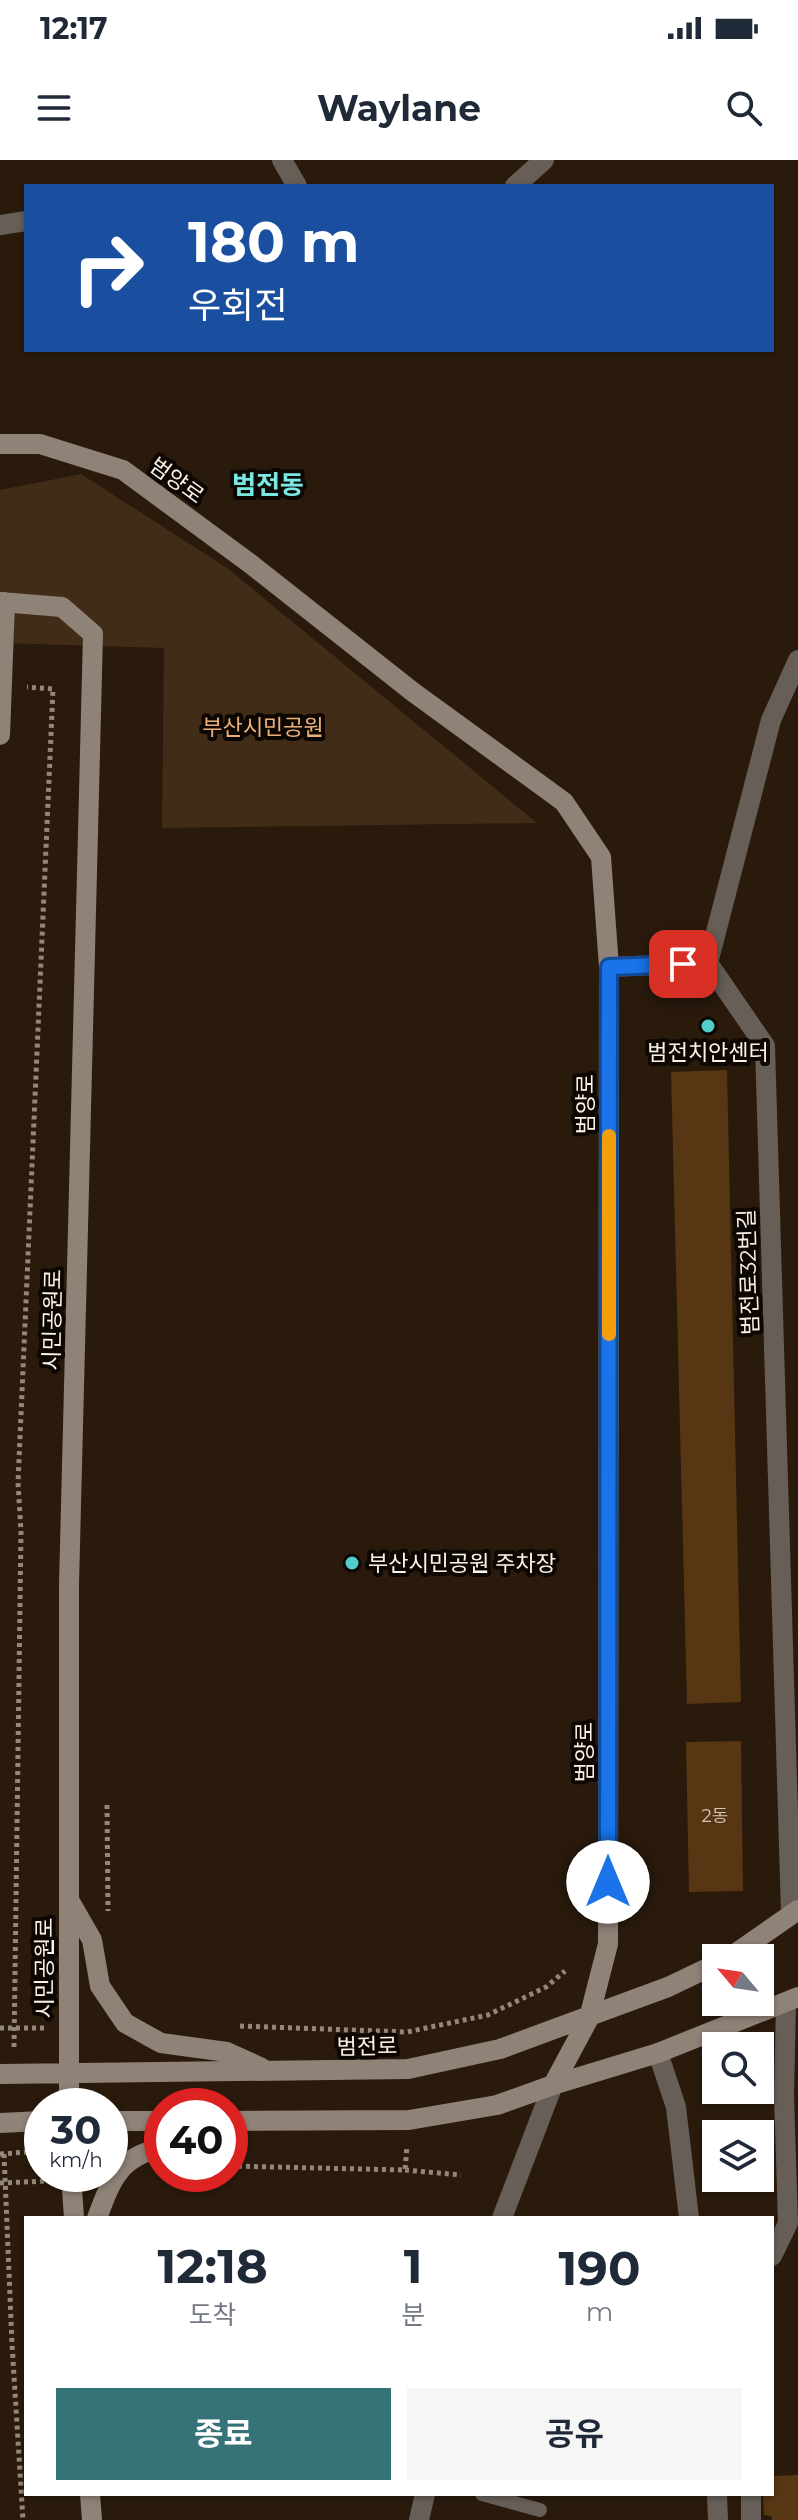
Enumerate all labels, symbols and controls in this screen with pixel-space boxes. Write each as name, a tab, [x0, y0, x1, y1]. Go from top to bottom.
text: 12:17	[40, 10, 108, 47]
icon: menu	[32, 86, 76, 130]
text: Waylane	[317, 86, 481, 130]
icon: search	[722, 86, 766, 130]
text: 180 m	[188, 208, 360, 276]
icon: right	[56, 216, 160, 320]
text: 우회전	[188, 283, 287, 327]
street label: 범양로	[144, 452, 209, 509]
district label: 범전동	[232, 469, 304, 501]
park label: 부산시민공원	[202, 714, 324, 741]
pin	[649, 930, 717, 998]
icon: arrive	[661, 942, 705, 986]
marker: 범전치안센터	[699, 1017, 717, 1035]
place label: 범전치안센터	[647, 1039, 769, 1066]
street label: 범양로	[572, 1074, 599, 1134]
street label: 범전로32번길	[733, 1209, 764, 1335]
street label: 시민공원로	[38, 1269, 67, 1371]
place label: 부산시민공원 주차장	[368, 1550, 556, 1577]
marker: 부산시민공원 주차장	[343, 1554, 361, 1572]
street label: 범양로	[571, 1722, 598, 1782]
house number: 2동	[702, 1805, 728, 1827]
position arrow	[566, 1840, 650, 1924]
street label: 시민공원로	[31, 1917, 58, 2019]
north arrow	[702, 1944, 774, 2016]
map controls	[702, 1944, 774, 2192]
street label: 범전로	[336, 2032, 398, 2061]
button: search	[702, 2032, 774, 2104]
speed limit sign: 40	[144, 2088, 248, 2192]
text: 30	[51, 2105, 101, 2154]
button: layers	[702, 2120, 774, 2192]
text: km/h	[49, 2148, 103, 2172]
text: 12:18	[157, 2237, 268, 2295]
text: 1	[404, 2237, 423, 2295]
text: 190	[559, 2239, 641, 2297]
text: m	[586, 2296, 613, 2328]
text: 도착	[189, 2299, 237, 2331]
text: 분	[401, 2299, 425, 2331]
button: 종료	[56, 2388, 391, 2480]
button: 공유	[407, 2388, 742, 2480]

